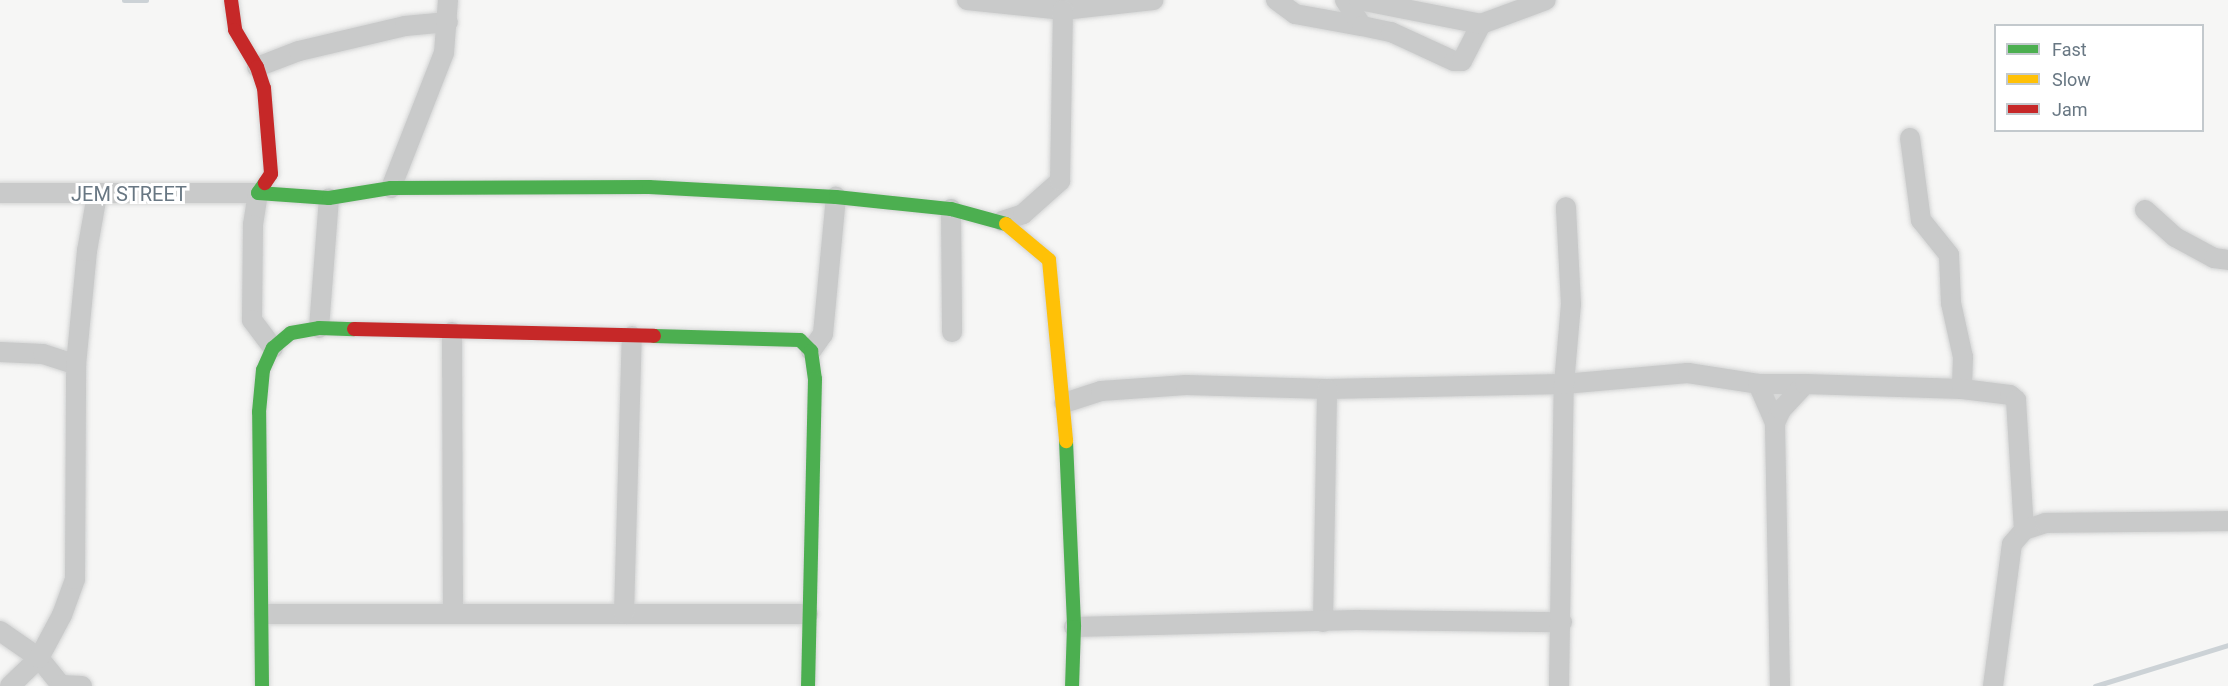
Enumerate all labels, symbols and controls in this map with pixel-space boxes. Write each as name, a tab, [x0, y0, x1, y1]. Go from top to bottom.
legend	[1994, 24, 2204, 132]
text: Fast	[2052, 39, 2087, 60]
text: Slow	[2052, 69, 2091, 90]
text: Jam	[2052, 99, 2088, 120]
street label: JEM STREET	[71, 182, 187, 206]

